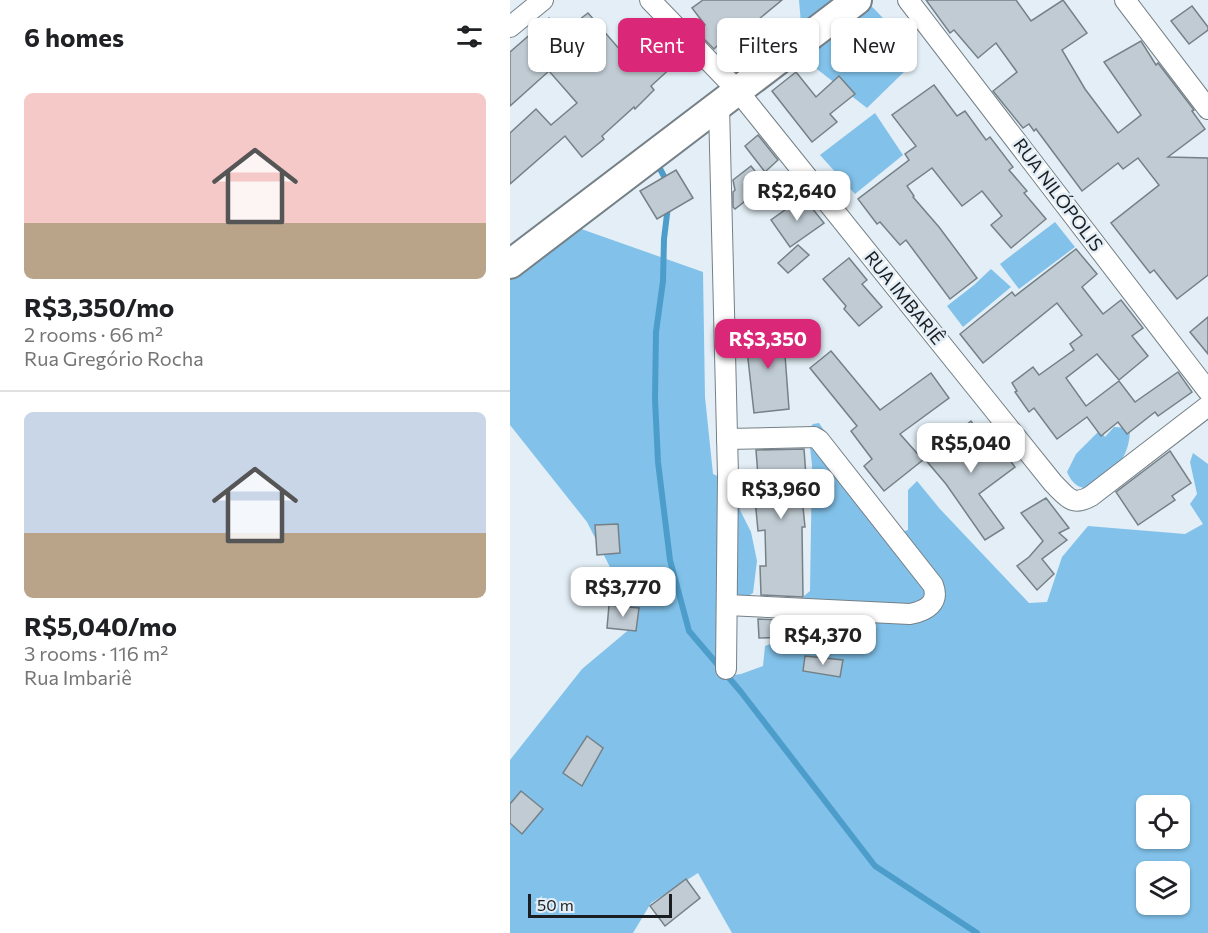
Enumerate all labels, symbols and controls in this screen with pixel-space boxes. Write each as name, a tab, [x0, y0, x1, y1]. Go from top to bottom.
chip: Buy	[528, 18, 606, 72]
chip: Rent	[618, 18, 705, 72]
chip: Filters	[717, 18, 819, 72]
chip: New	[831, 18, 917, 72]
icon: filters	[453, 20, 486, 53]
text: 6 homes	[24, 21, 124, 52]
icon: home	[201, 132, 309, 240]
street label: RUA NILÓPOLIS	[1009, 134, 1108, 255]
pin: R$2,640	[742, 171, 852, 222]
text: R$2,640	[757, 178, 837, 202]
street label: RUA IMBARIÊ	[860, 246, 949, 349]
text: R$3,350/mo	[24, 291, 174, 322]
pin: R$3,350	[713, 319, 823, 370]
text: 2 rooms · 66 m²	[24, 322, 163, 346]
text: R$3,350	[729, 326, 807, 350]
text: Rua Gregório Rocha	[24, 346, 204, 370]
pin: R$5,040	[916, 423, 1026, 474]
text: R$5,040	[931, 430, 1011, 454]
icon: home	[201, 451, 309, 559]
pin: R$3,960	[726, 469, 836, 520]
text: R$3,960	[741, 476, 821, 500]
pin: R$3,770	[568, 567, 678, 618]
text: R$3,770	[585, 574, 661, 598]
text: R$5,040/mo	[24, 610, 177, 641]
pin: R$4,370	[768, 615, 878, 666]
text: R$4,370	[784, 622, 862, 646]
text: 3 rooms · 116 m²	[24, 641, 168, 665]
text: Rua Imbariê	[24, 665, 132, 689]
map controls	[1136, 795, 1190, 915]
button: locate	[1136, 795, 1190, 849]
button: layers	[1136, 861, 1190, 915]
scale bar	[528, 891, 672, 918]
text: 50 m	[537, 895, 574, 914]

